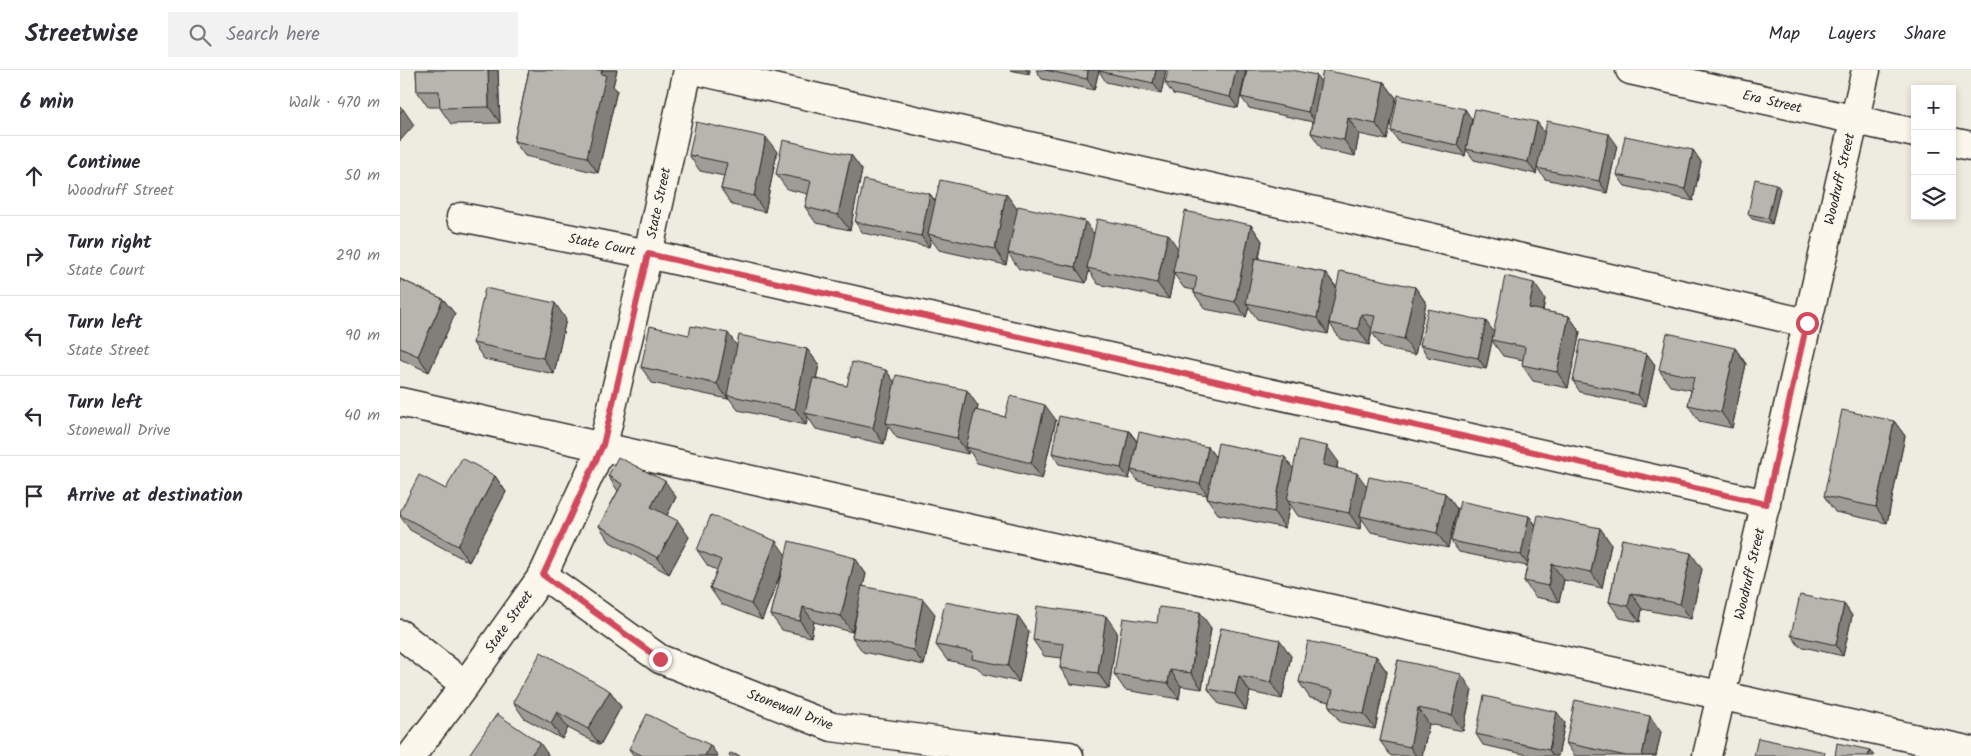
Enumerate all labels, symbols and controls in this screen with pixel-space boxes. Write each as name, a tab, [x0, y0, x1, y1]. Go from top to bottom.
search box	[168, 12, 518, 57]
text: Streetwise	[25, 15, 138, 54]
text: Search here	[226, 20, 320, 50]
text: Map	[1769, 20, 1800, 49]
text: Layers	[1828, 20, 1876, 49]
text: Share	[1904, 20, 1946, 49]
icon: search	[186, 21, 214, 49]
street label: Era Street	[1740, 84, 1805, 120]
map controls	[1911, 85, 1956, 220]
button: +	[1911, 85, 1956, 130]
text: 6 min	[20, 86, 74, 119]
text: Walk · 470 m	[289, 90, 380, 115]
street label: Woodruff Street	[1819, 130, 1861, 227]
button: −	[1911, 130, 1956, 175]
text: Continue	[67, 148, 140, 178]
icon: ahead	[20, 162, 48, 190]
text: 50 m	[344, 163, 380, 188]
street label: State Street	[641, 165, 677, 241]
button: layers	[1911, 175, 1956, 220]
text: Woodruff Street	[67, 178, 174, 203]
text: Turn right	[67, 228, 152, 258]
street label: State Court	[566, 228, 638, 262]
icon: right	[20, 242, 48, 270]
text: 290 m	[336, 243, 380, 268]
text: State Court	[67, 258, 145, 283]
text: Turn left	[67, 308, 142, 338]
route start	[1796, 312, 1819, 335]
icon: left	[20, 322, 48, 350]
text: 90 m	[345, 323, 380, 348]
text: State Street	[67, 338, 150, 363]
text: Turn left	[67, 388, 142, 418]
icon: left	[20, 402, 48, 430]
text: 40 m	[344, 403, 380, 428]
text: Stonewall Drive	[67, 418, 171, 443]
text: Arrive at destination	[67, 481, 243, 511]
icon: arrive	[20, 482, 48, 510]
street label: Woodruff Street	[1729, 525, 1771, 622]
street label: State Street	[479, 586, 539, 658]
route end	[649, 648, 672, 671]
street label: Stonewall Drive	[744, 683, 837, 737]

